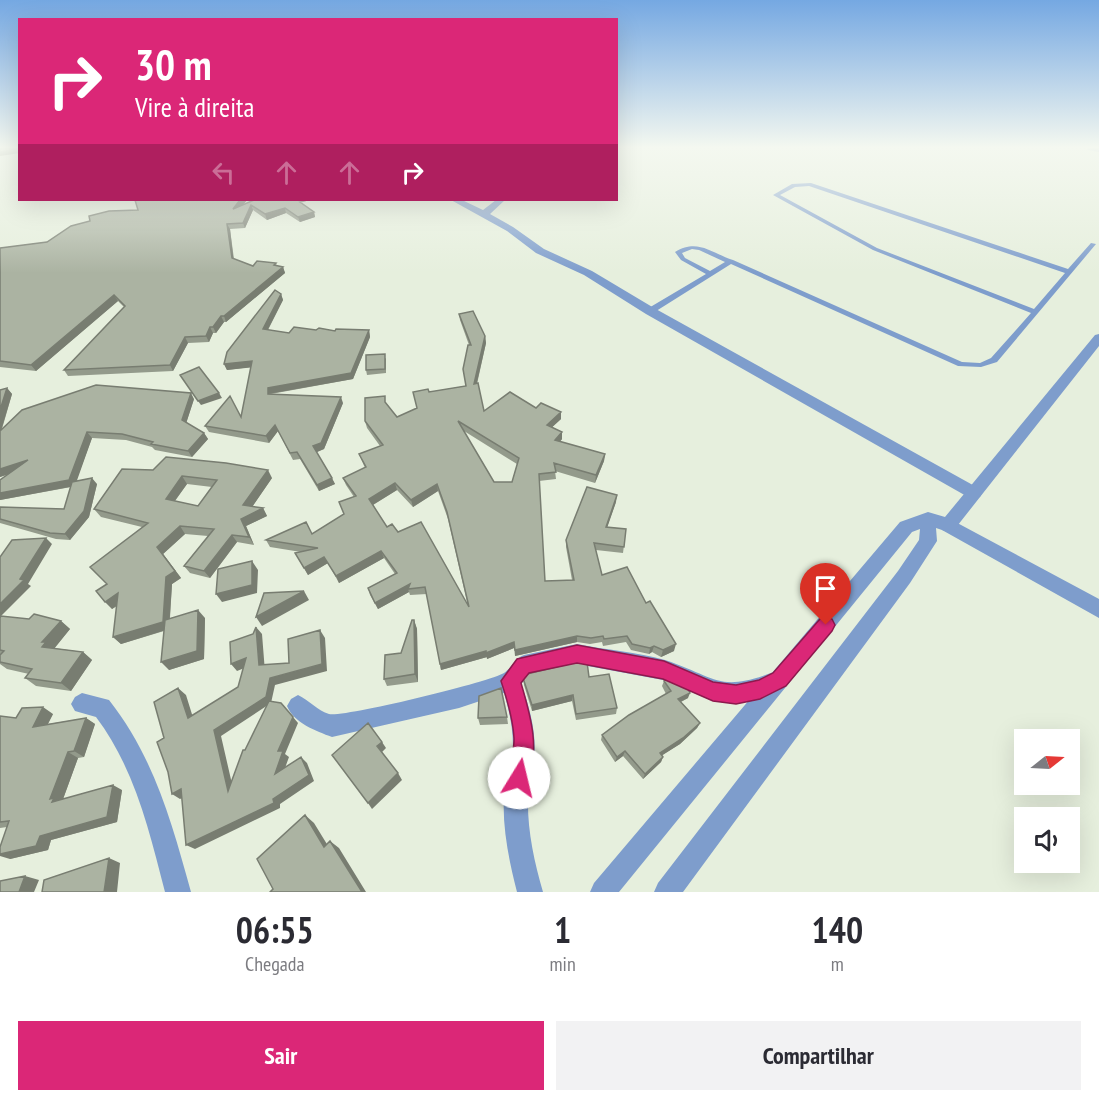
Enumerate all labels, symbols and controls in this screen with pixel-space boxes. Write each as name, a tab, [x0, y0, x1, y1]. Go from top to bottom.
text: 30 m	[135, 37, 212, 92]
icon: right	[36, 42, 114, 120]
text: Vire à direita	[135, 90, 254, 124]
icon: left	[207, 156, 240, 189]
icon: ahead	[270, 156, 303, 189]
icon: ahead	[333, 156, 366, 189]
icon: right	[396, 156, 429, 189]
pin	[800, 563, 851, 625]
icon: arrive	[809, 572, 842, 605]
north arrow	[1014, 729, 1080, 795]
map controls	[1014, 729, 1080, 873]
position arrow	[487, 746, 551, 810]
button: sound	[1014, 807, 1080, 873]
text: 06:55	[236, 906, 314, 953]
text: 1	[554, 906, 571, 953]
text: 140	[812, 906, 863, 953]
text: Chegada	[245, 951, 304, 977]
text: min	[550, 951, 576, 977]
text: m	[831, 951, 844, 977]
button: Sair	[18, 1021, 544, 1090]
button: Compartilhar	[556, 1021, 1081, 1090]

